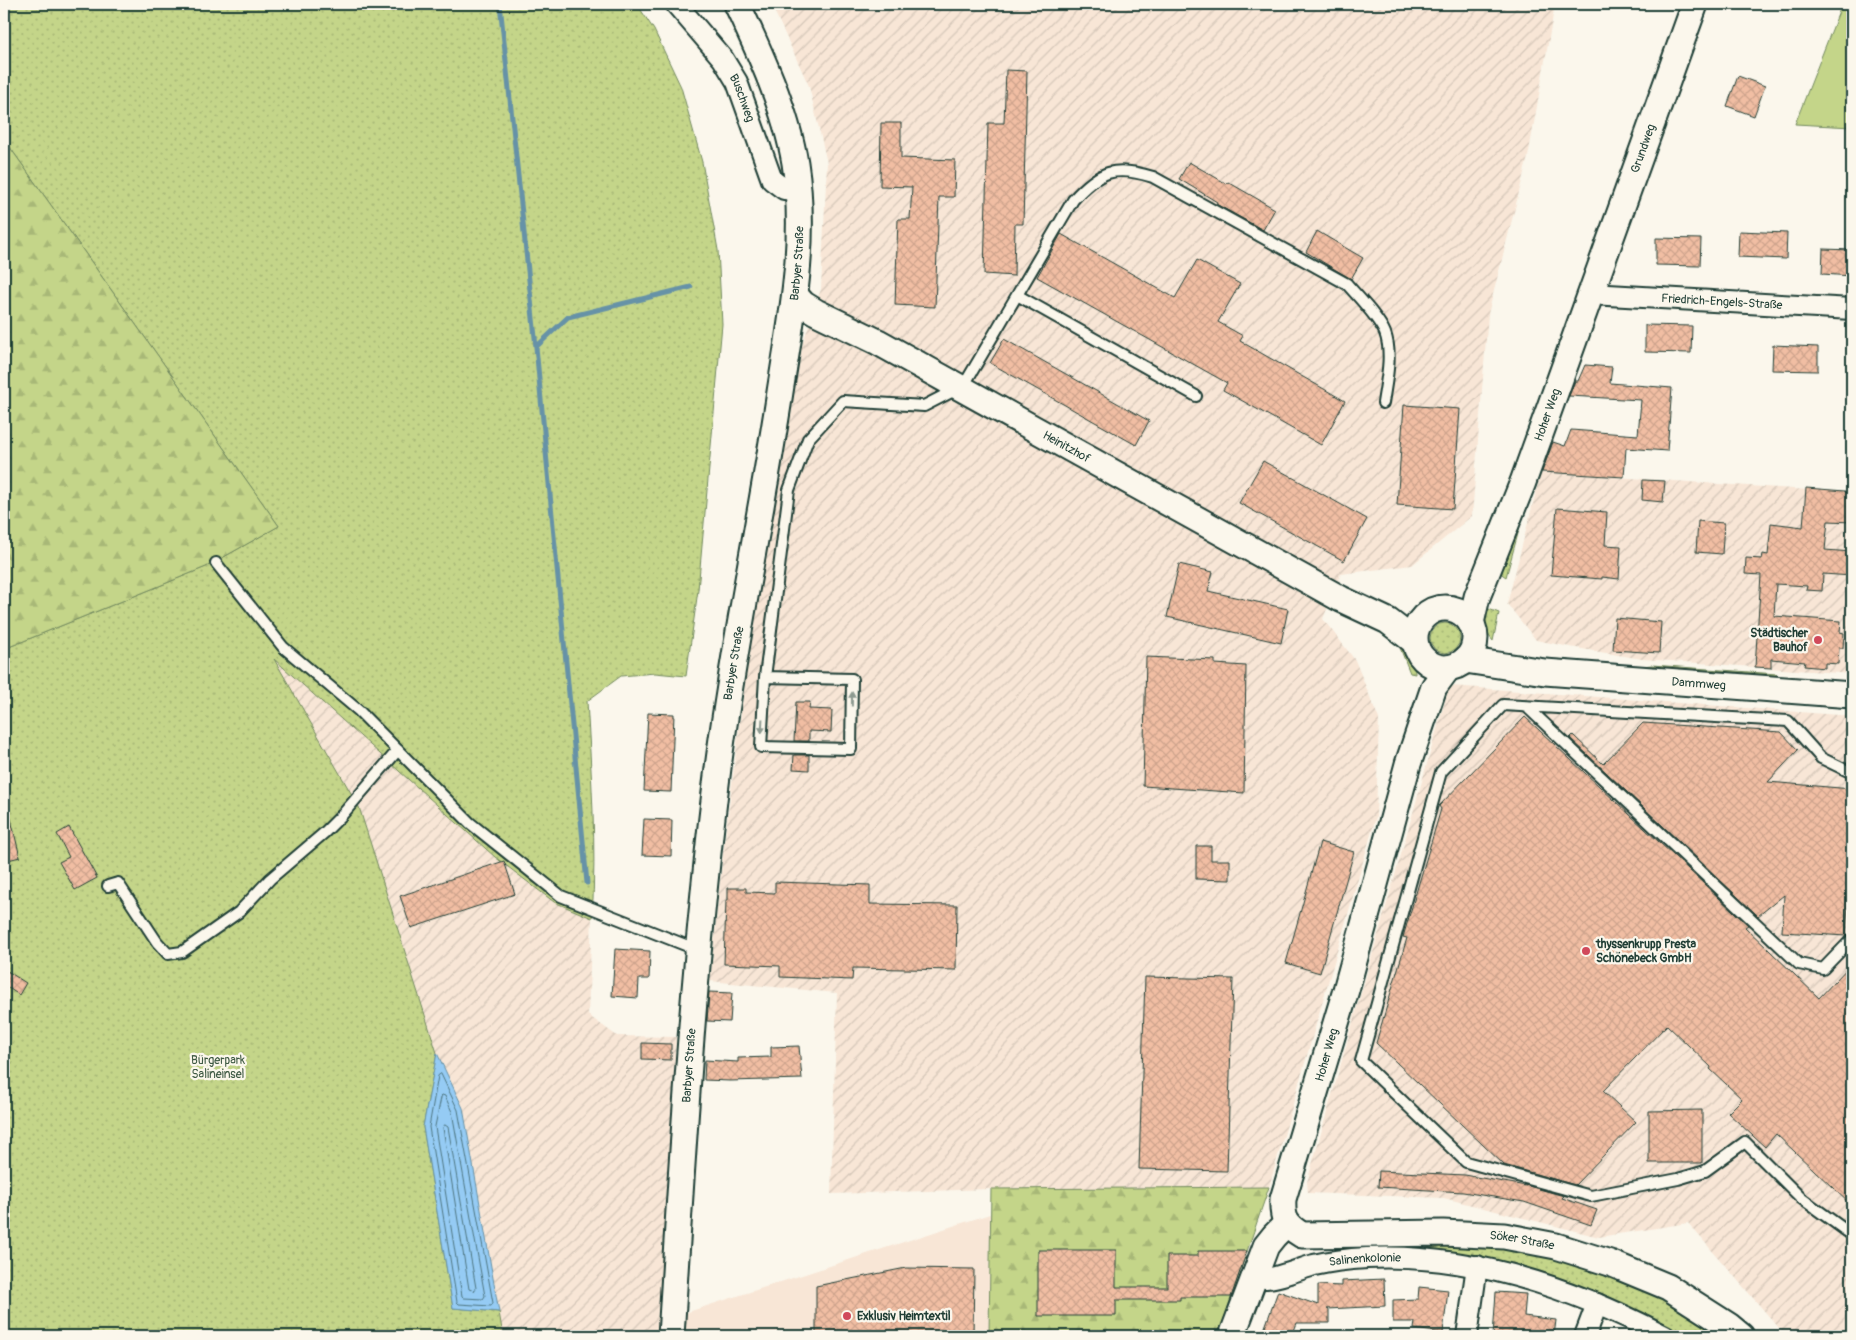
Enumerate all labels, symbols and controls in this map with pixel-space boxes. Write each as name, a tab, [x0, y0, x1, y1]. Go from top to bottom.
street label: Buschweg	[726, 71, 758, 124]
street label: Grundweg	[1627, 122, 1659, 175]
street label: Barbyer Straße	[787, 226, 807, 301]
street label: Friedrich-Engels-Straße	[1661, 291, 1783, 312]
street label: Hoher Weg	[1531, 386, 1564, 443]
street label: Heinitzhof	[1040, 428, 1093, 466]
street label: Barbyer Straße	[720, 625, 747, 701]
place label: Städtischer Bauhof	[1750, 626, 1809, 655]
marker: Städtischer Bauhof	[1812, 634, 1824, 646]
street label: Dammweg	[1671, 674, 1726, 693]
one-way arrow	[848, 690, 856, 706]
one-way arrow	[758, 718, 766, 734]
place label: thyssenkrupp Presta Schönebeck GmbH	[1595, 937, 1697, 966]
marker: thyssenkrupp Presta Schönebeck GmbH	[1580, 945, 1592, 957]
street label: Hoher Weg	[1312, 1027, 1342, 1083]
street label: Barbyer Straße	[679, 1028, 699, 1103]
park label: Bürgerpark Salineinsel	[191, 1053, 245, 1082]
street label: Söker Straße	[1489, 1228, 1556, 1253]
street label: Salinenkolonie	[1328, 1250, 1401, 1269]
place label: Exklusiv Heimtextil	[857, 1309, 951, 1324]
marker: Exklusiv Heimtextil	[841, 1310, 853, 1322]

